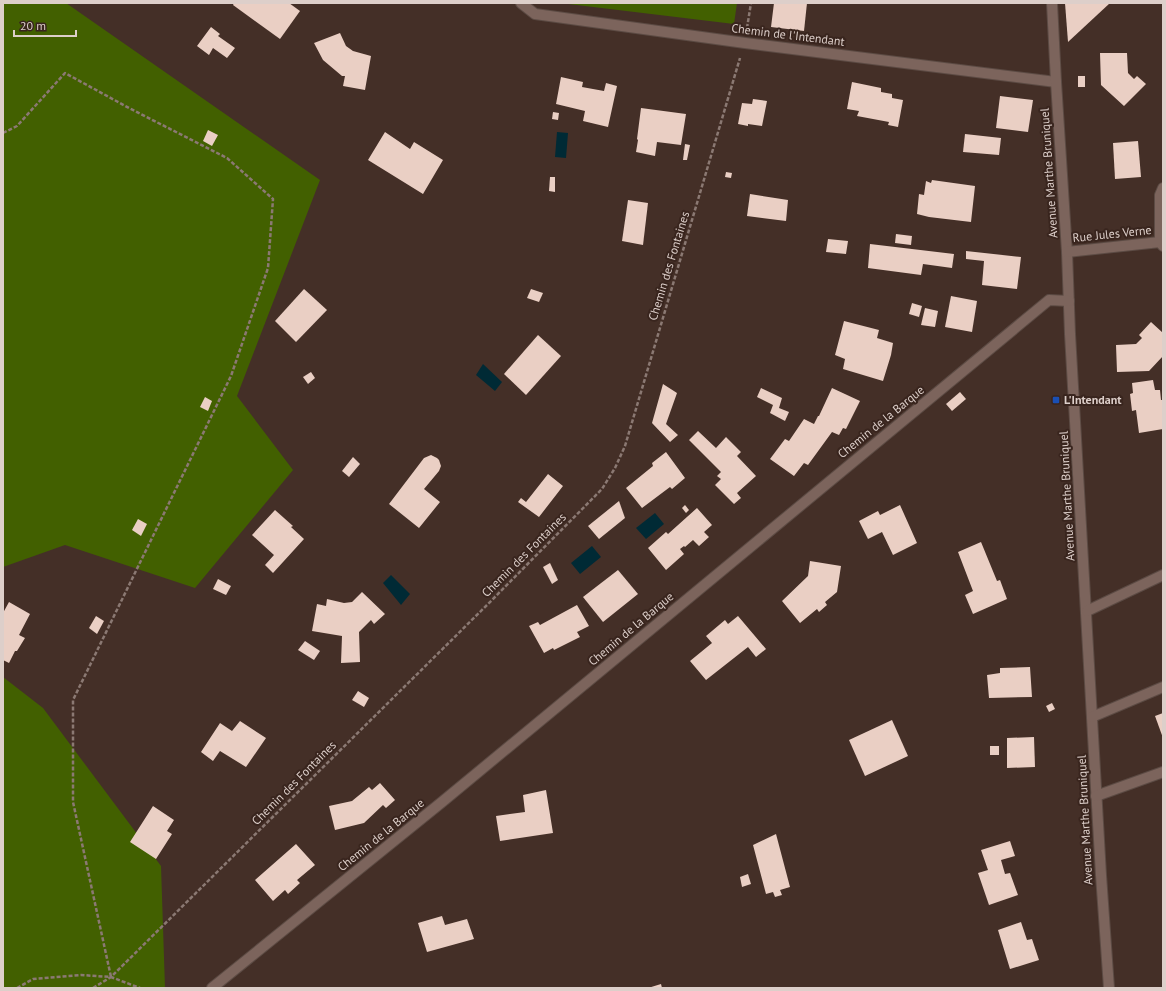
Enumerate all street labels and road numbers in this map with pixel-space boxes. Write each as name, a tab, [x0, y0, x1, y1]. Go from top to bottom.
street label: Chemin de l'Intendant	[731, 20, 845, 49]
street label: Avenue Marthe Bruniquel	[1036, 107, 1061, 239]
street label: Chemin des Fontaines	[645, 210, 692, 322]
street label: Rue Jules Verne	[1072, 222, 1152, 245]
street label: Chemin de la Barque	[834, 382, 927, 461]
street label: Avenue Marthe Bruniquel	[1056, 430, 1077, 562]
street label: Chemin des Fontaines	[478, 509, 569, 600]
street label: Chemin de la Barque	[585, 589, 676, 669]
street label: Chemin des Fontaines	[248, 737, 339, 828]
street label: Avenue Marthe Bruniquel	[1074, 754, 1095, 886]
street label: Chemin de la Barque	[334, 795, 427, 874]

